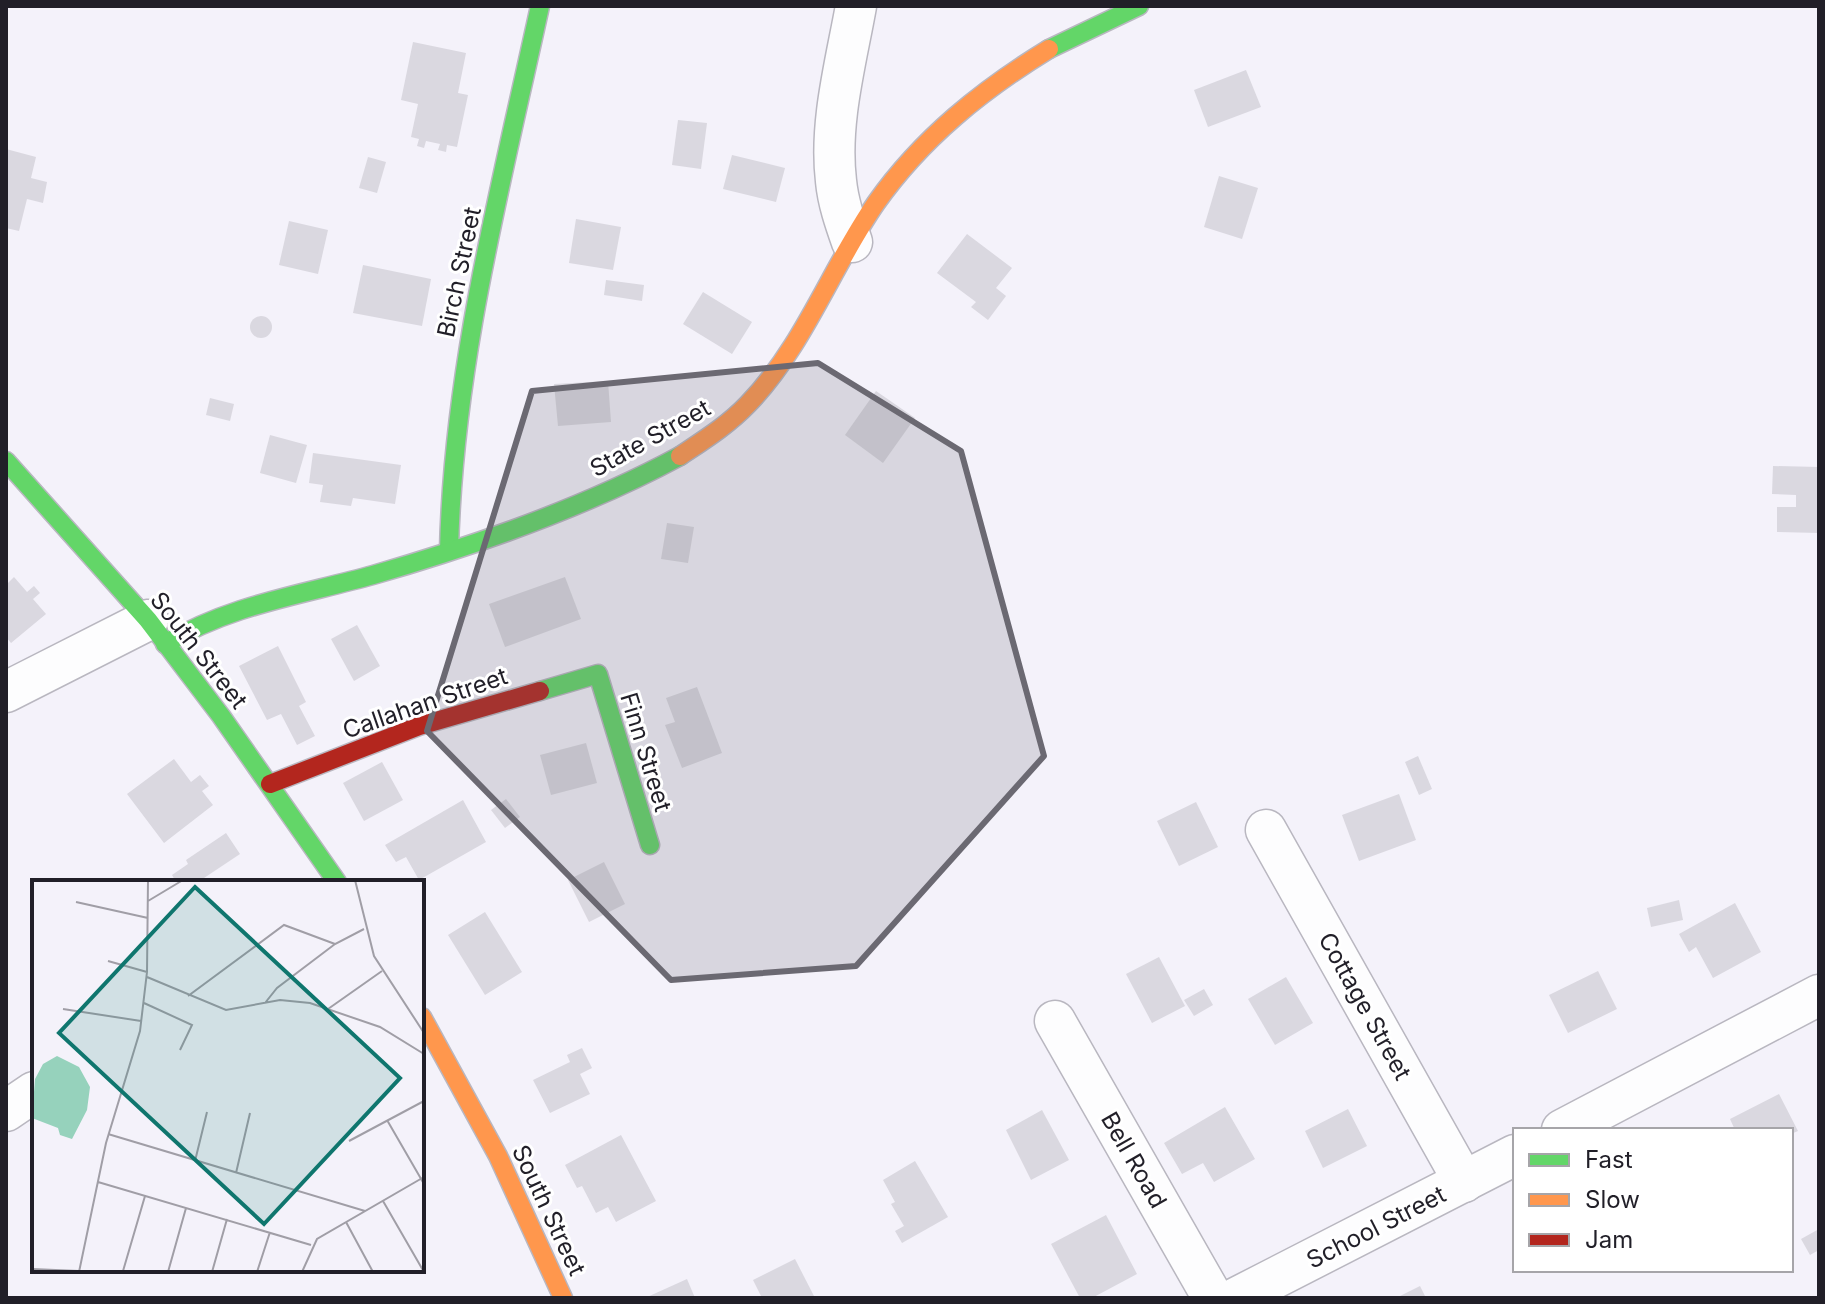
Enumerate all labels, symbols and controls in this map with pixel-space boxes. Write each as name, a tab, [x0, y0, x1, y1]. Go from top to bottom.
street label: Birch Street	[431, 204, 487, 340]
street label: State Street	[585, 393, 715, 483]
street label: South Street	[144, 586, 254, 714]
street label: Callahan Street	[339, 661, 511, 745]
street label: Finn Street	[614, 689, 678, 815]
inset map	[32, 880, 424, 1272]
street label: Cottage Street	[1313, 927, 1417, 1085]
street label: Bell Road	[1095, 1107, 1173, 1213]
legend	[1513, 1128, 1793, 1272]
street label: South Street	[506, 1140, 592, 1280]
text: Fast	[1585, 1145, 1633, 1174]
street label: School Street	[1302, 1179, 1451, 1275]
text: Slow	[1585, 1185, 1640, 1214]
text: Jam	[1585, 1225, 1633, 1254]

